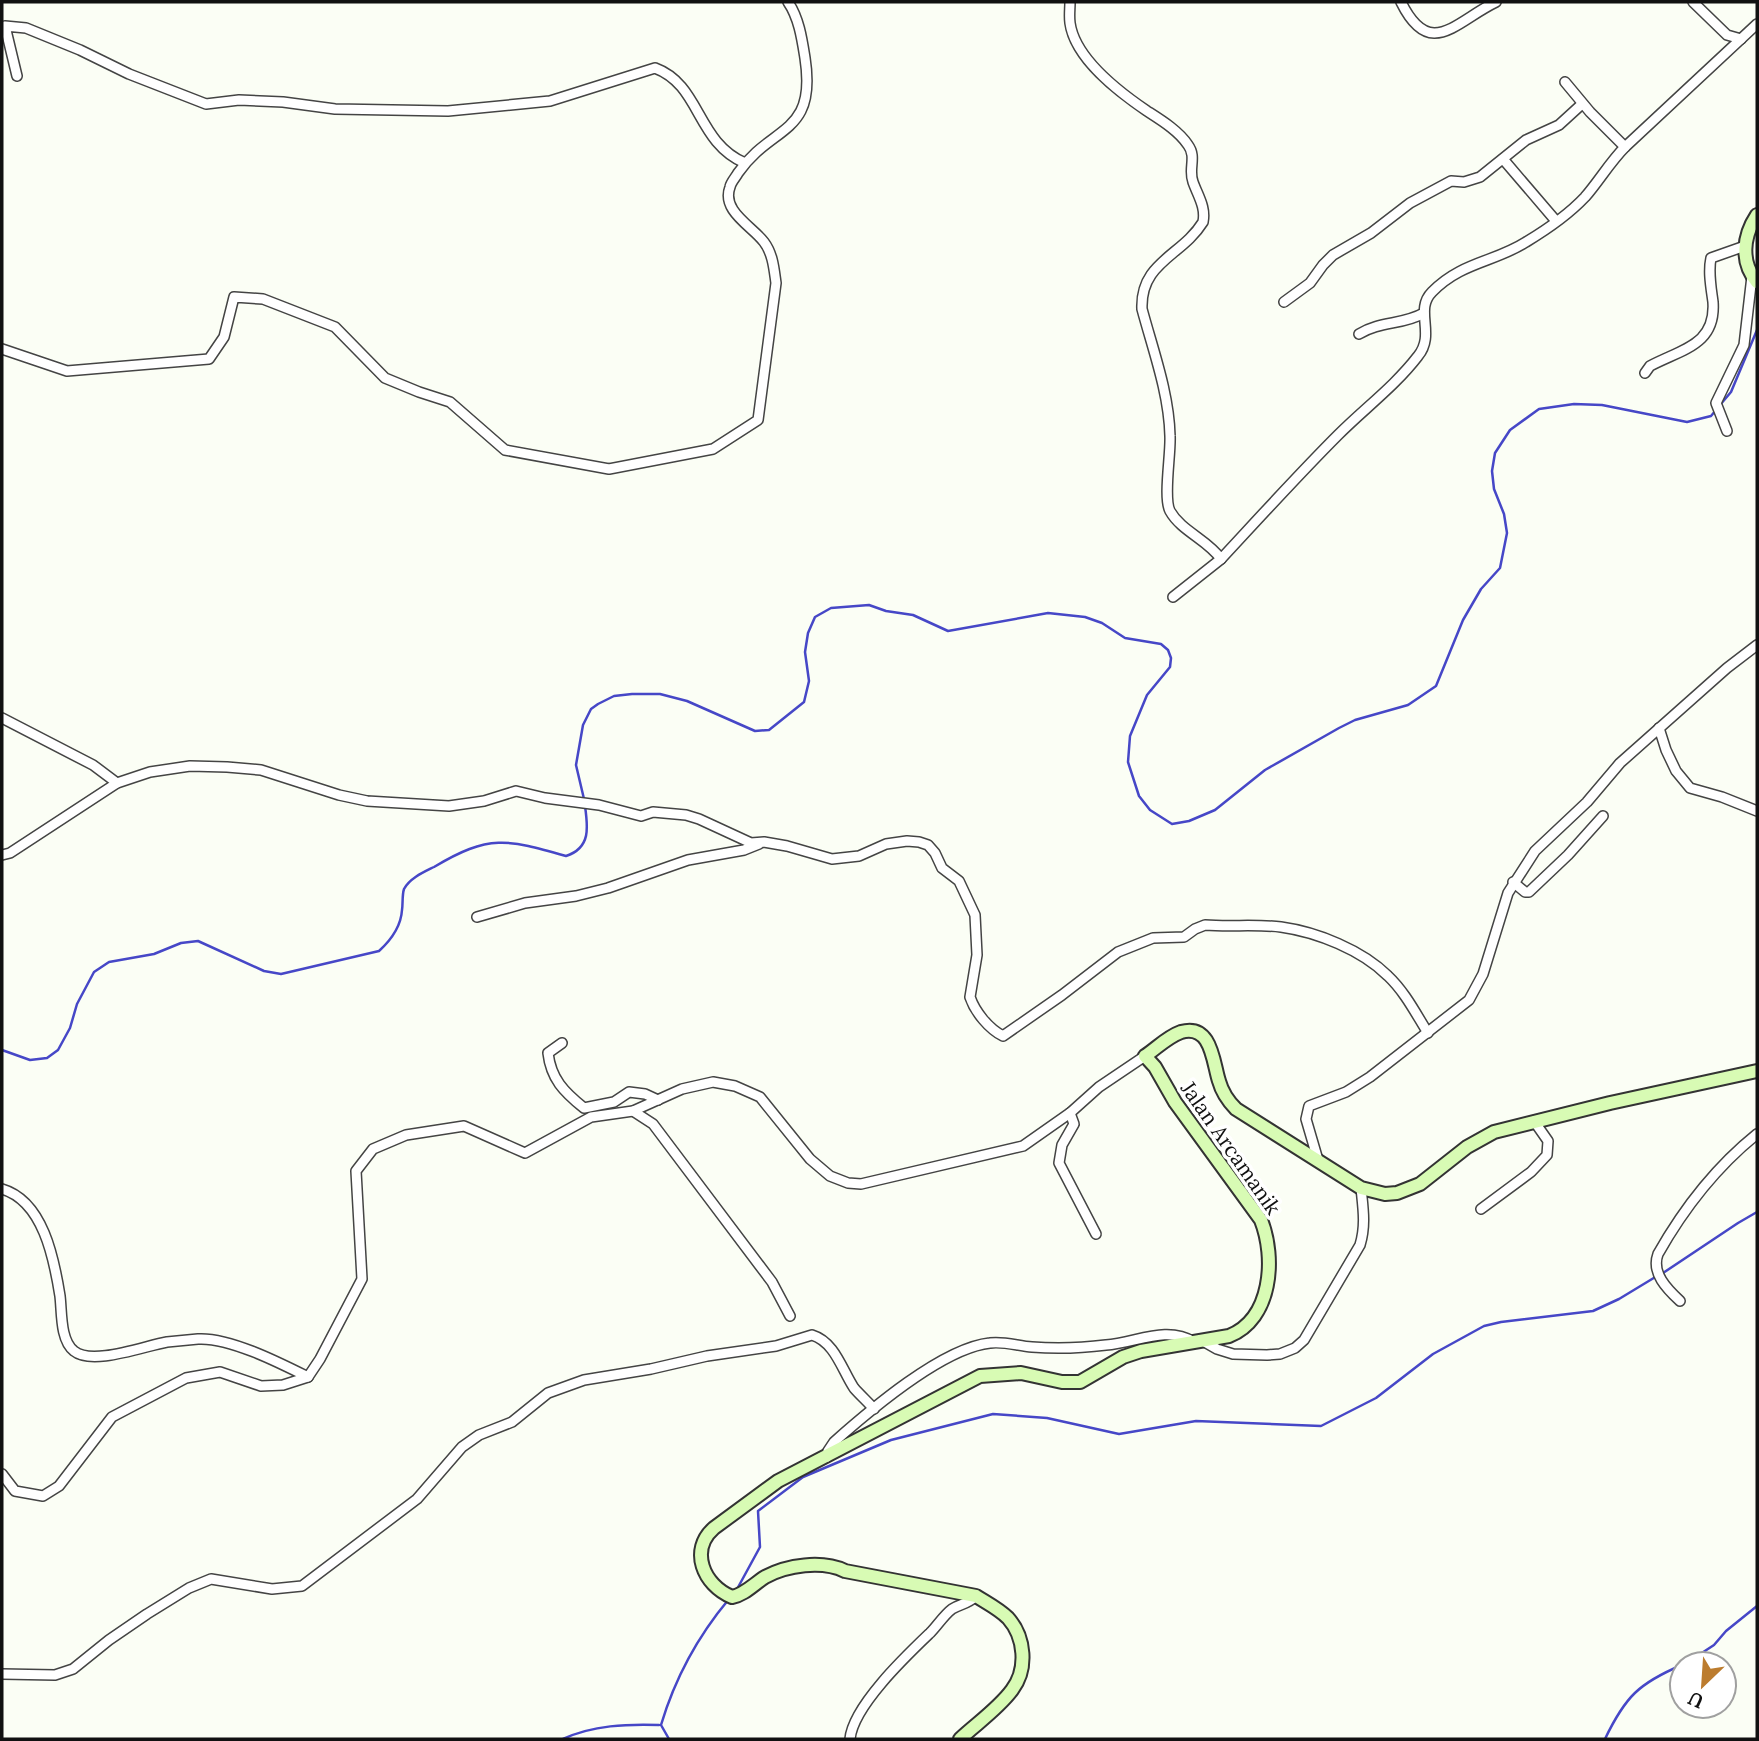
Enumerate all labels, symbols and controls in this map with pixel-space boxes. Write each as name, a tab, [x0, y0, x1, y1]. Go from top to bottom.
street label: Jalan Arcamanik	[1174, 1075, 1287, 1221]
north arrow	[1668, 1650, 1738, 1720]
text: U	[1684, 1686, 1707, 1714]

